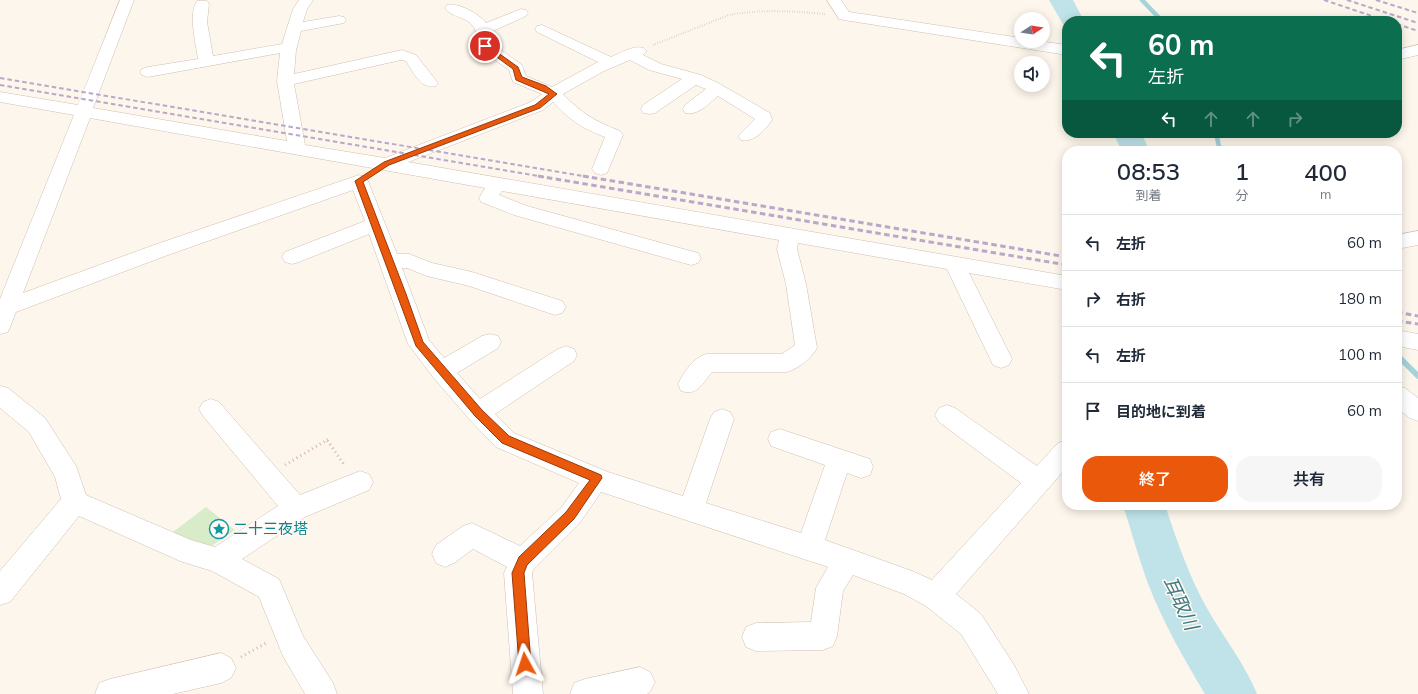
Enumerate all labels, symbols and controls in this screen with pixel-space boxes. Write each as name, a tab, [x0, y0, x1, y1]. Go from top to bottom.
north arrow	[1014, 12, 1050, 48]
map controls	[1014, 12, 1050, 92]
text: 60 m	[1148, 27, 1214, 62]
pin	[468, 29, 502, 63]
icon: left	[1082, 32, 1134, 84]
icon: arrive	[474, 35, 496, 57]
button: sound	[1014, 56, 1050, 92]
text: 左折	[1148, 65, 1184, 88]
icon: left	[1158, 108, 1180, 130]
icon: ahead	[1200, 108, 1222, 130]
icon: ahead	[1242, 108, 1264, 130]
icon: right	[1284, 108, 1306, 130]
text: 08:53	[1117, 156, 1180, 186]
text: 1	[1235, 156, 1249, 186]
text: 400	[1304, 157, 1347, 187]
text: m	[1320, 186, 1331, 202]
text: 到着	[1135, 187, 1161, 203]
text: 分	[1236, 187, 1249, 203]
icon: left	[1082, 232, 1104, 254]
text: 60 m	[1347, 233, 1382, 252]
text: 左折	[1116, 234, 1146, 253]
icon: right	[1082, 288, 1104, 310]
text: 180 m	[1338, 289, 1382, 308]
text: 右折	[1116, 290, 1146, 309]
icon: left	[1082, 344, 1104, 366]
text: 100 m	[1338, 345, 1382, 364]
text: 左折	[1116, 346, 1146, 365]
icon: arrive	[1082, 400, 1104, 422]
text: 60 m	[1347, 401, 1382, 420]
text: 目的地に到着	[1116, 402, 1206, 421]
button: 終了	[1082, 456, 1228, 502]
button: 共有	[1236, 456, 1382, 502]
place icon: 二十三夜塔	[208, 518, 230, 540]
place label: 二十三夜塔	[233, 519, 308, 538]
water label: 耳取川	[1158, 572, 1205, 636]
position arrow	[504, 643, 546, 685]

